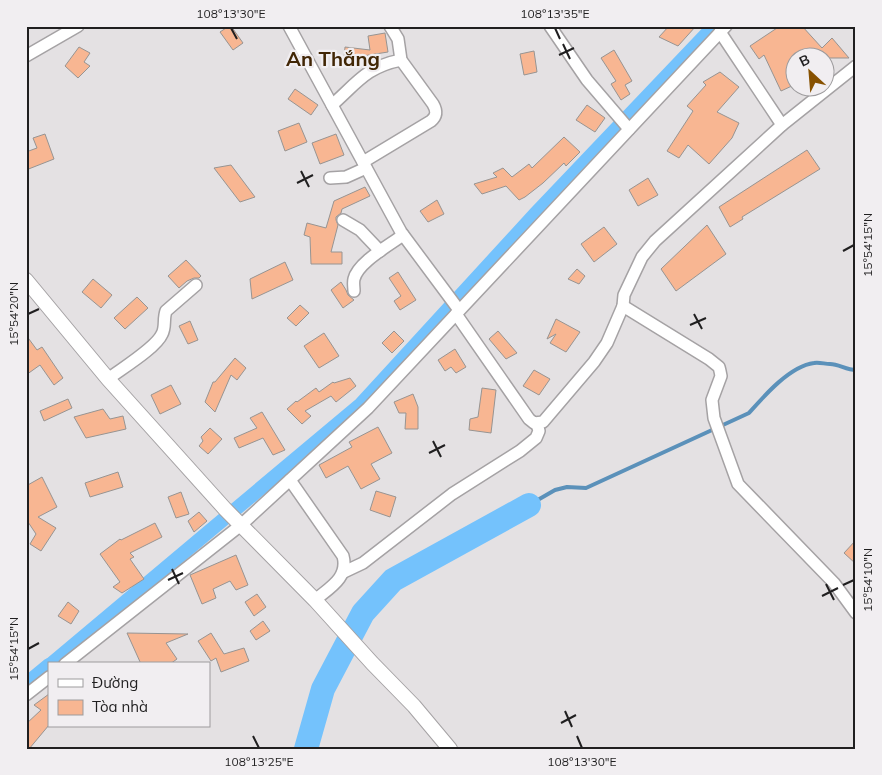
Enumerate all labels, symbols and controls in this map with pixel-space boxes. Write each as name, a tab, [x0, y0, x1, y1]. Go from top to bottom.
text: 108°13'30"E	[196, 6, 266, 21]
text: 108°13'35"E	[520, 6, 590, 21]
district label: An Thắng	[286, 46, 380, 71]
north arrow	[784, 48, 834, 98]
text: B	[796, 50, 813, 71]
text: 15°54'15"N	[860, 213, 875, 277]
text: 15°54'20"N	[6, 282, 21, 346]
text: 15°54'10"N	[860, 548, 875, 612]
text: 15°54'15"N	[6, 617, 21, 681]
legend	[48, 662, 210, 728]
text: Đường	[92, 673, 138, 692]
text: Tòa nhà	[92, 697, 148, 716]
text: 108°13'25"E	[224, 754, 294, 769]
text: 108°13'30"E	[547, 754, 617, 769]

